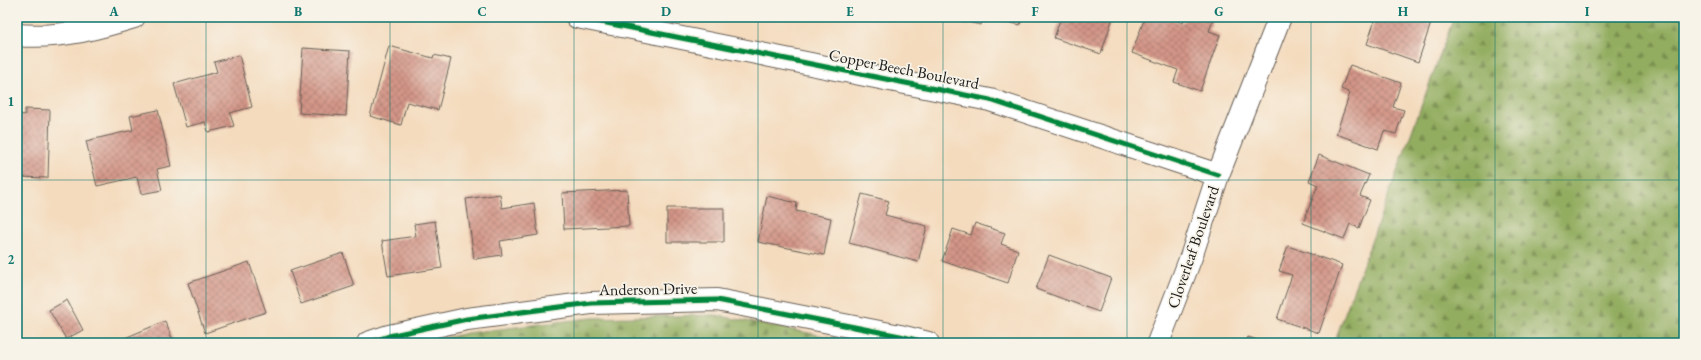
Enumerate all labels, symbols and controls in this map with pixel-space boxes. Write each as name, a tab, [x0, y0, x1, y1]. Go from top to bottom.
text: A	[108, 3, 119, 20]
text: B	[294, 3, 302, 20]
text: C	[477, 3, 487, 20]
text: D	[661, 3, 671, 20]
text: E	[846, 3, 854, 20]
text: F	[1031, 3, 1039, 20]
text: G	[1214, 3, 1224, 20]
text: H	[1398, 3, 1409, 20]
text: I	[1585, 3, 1590, 20]
street label: Copper Beech Boulevard	[827, 44, 982, 94]
text: 1	[8, 93, 15, 110]
street label: Cloverleaf Boulevard	[1162, 182, 1224, 311]
text: 2	[8, 251, 15, 268]
street label: Anderson Drive	[598, 278, 697, 300]

